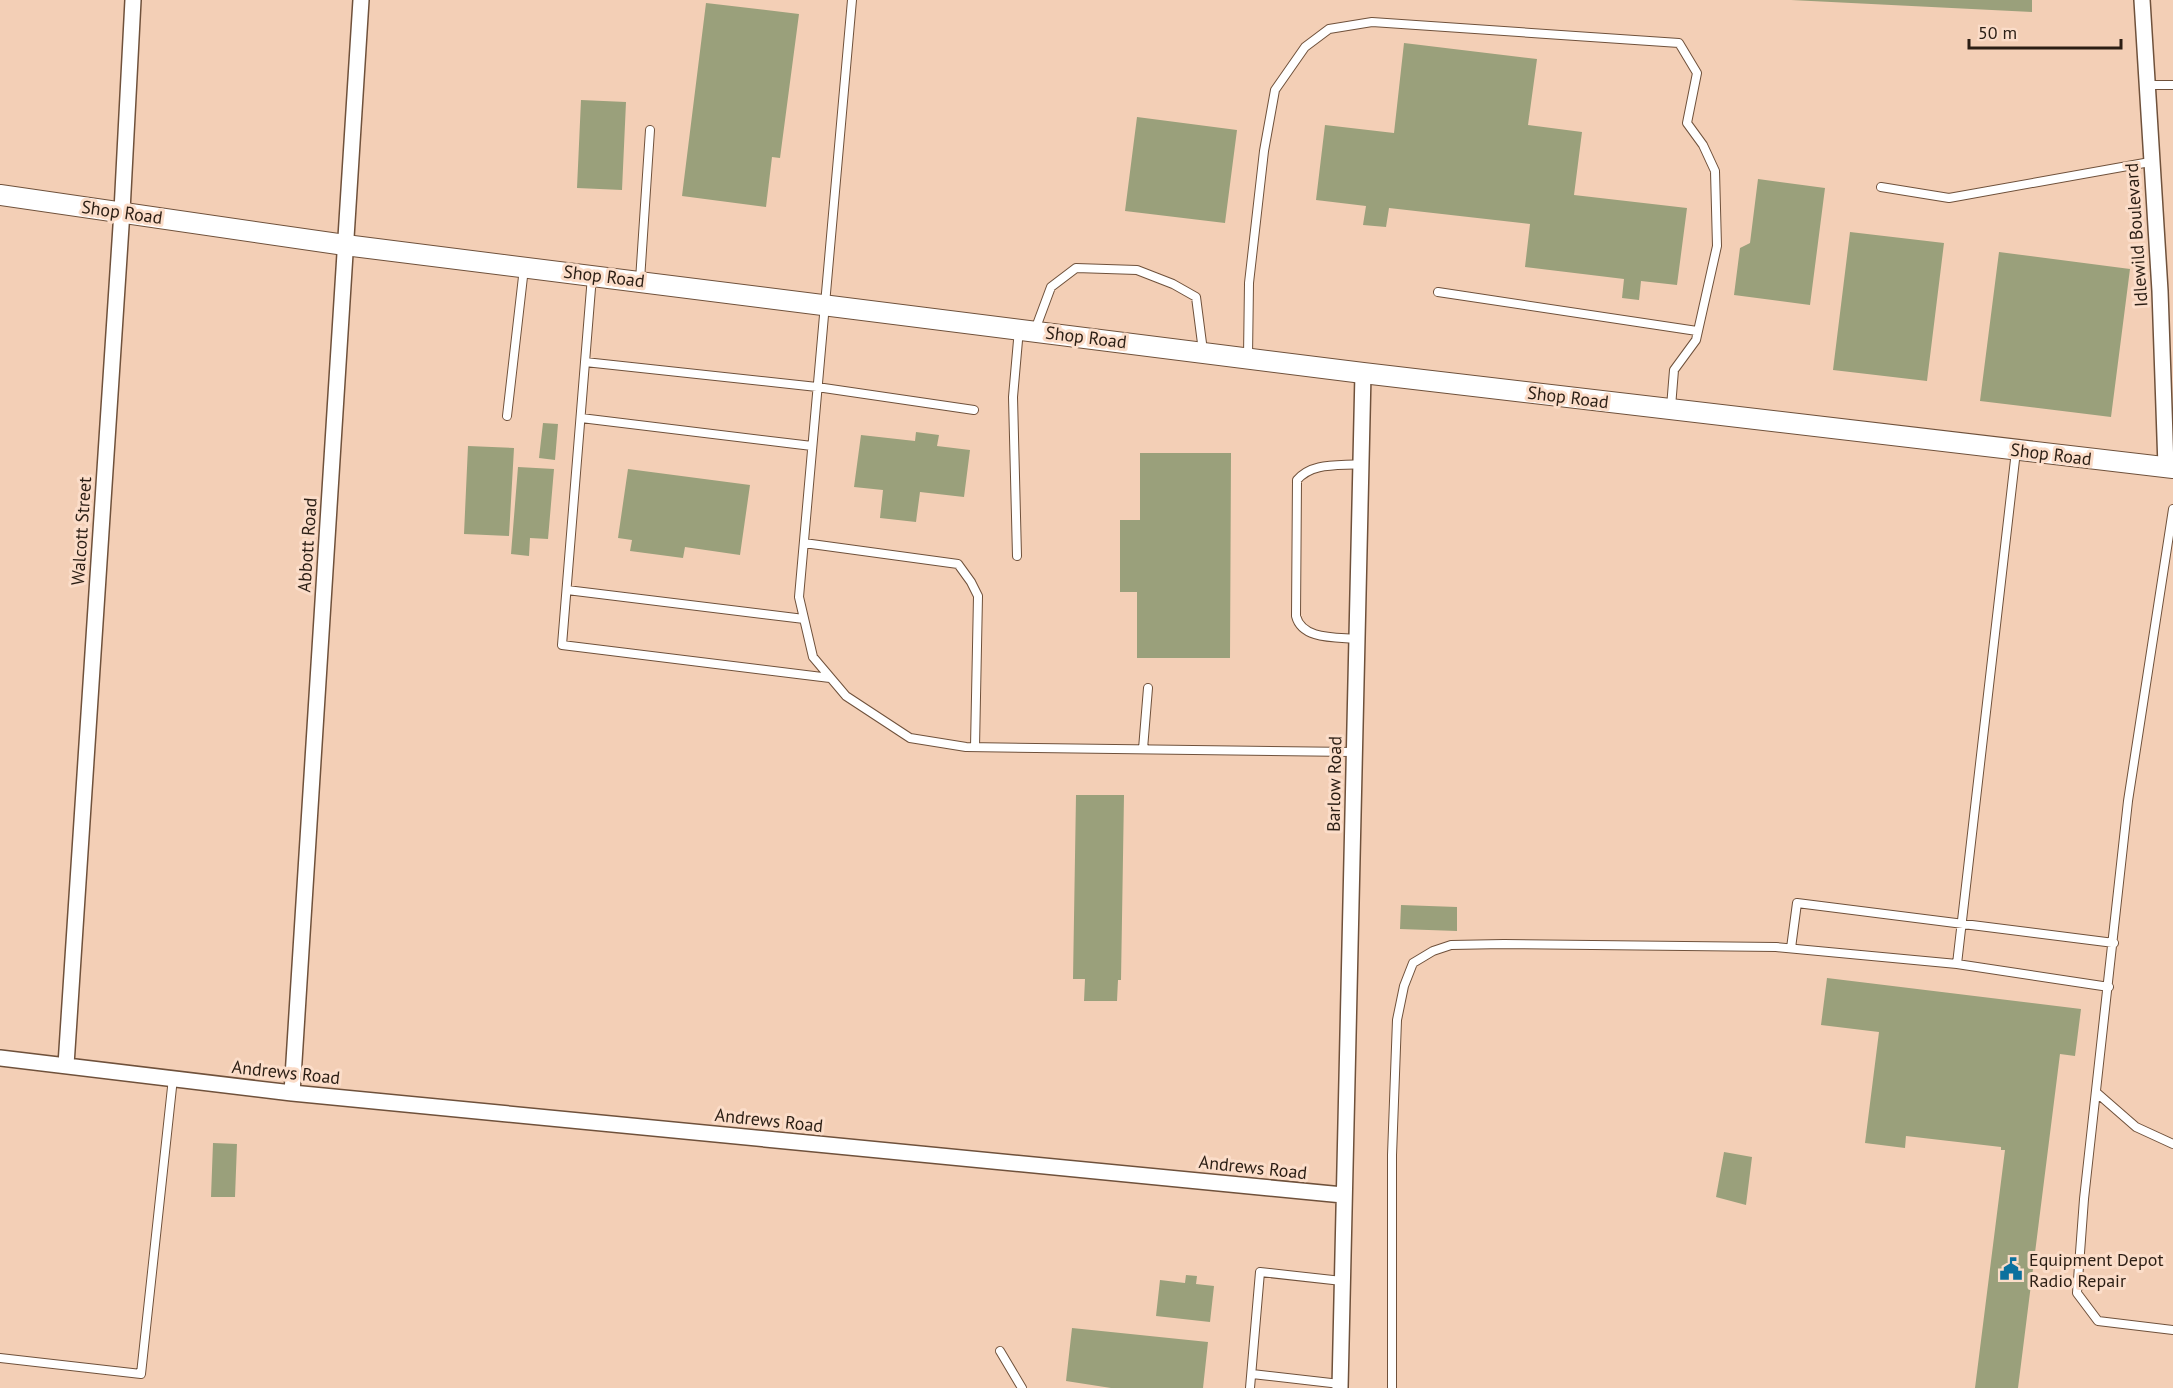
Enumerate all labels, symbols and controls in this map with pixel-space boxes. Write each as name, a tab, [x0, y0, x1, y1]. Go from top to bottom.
scale bar	[1969, 12, 2120, 50]
text: 50 m	[1978, 21, 2017, 44]
street label: Idlewild Boulevard	[2119, 162, 2153, 308]
street label: Shop Road	[80, 195, 164, 229]
street label: Shop Road	[562, 260, 646, 292]
street label: Shop Road	[1044, 321, 1128, 353]
street label: Shop Road	[1526, 381, 1610, 413]
street label: Shop Road	[2009, 438, 2093, 470]
street label: Walcott Street	[66, 476, 96, 586]
street label: Abbott Road	[292, 497, 322, 593]
street label: Barlow Road	[1322, 736, 1346, 832]
street label: Andrews Road	[231, 1055, 341, 1089]
street label: Andrews Road	[714, 1103, 824, 1137]
street label: Andrews Road	[1198, 1150, 1308, 1184]
place label: Equipment Depot Radio Repair	[2029, 1248, 2164, 1292]
public building icon: Equipment Depot Radio Repair	[1998, 1256, 2024, 1282]

